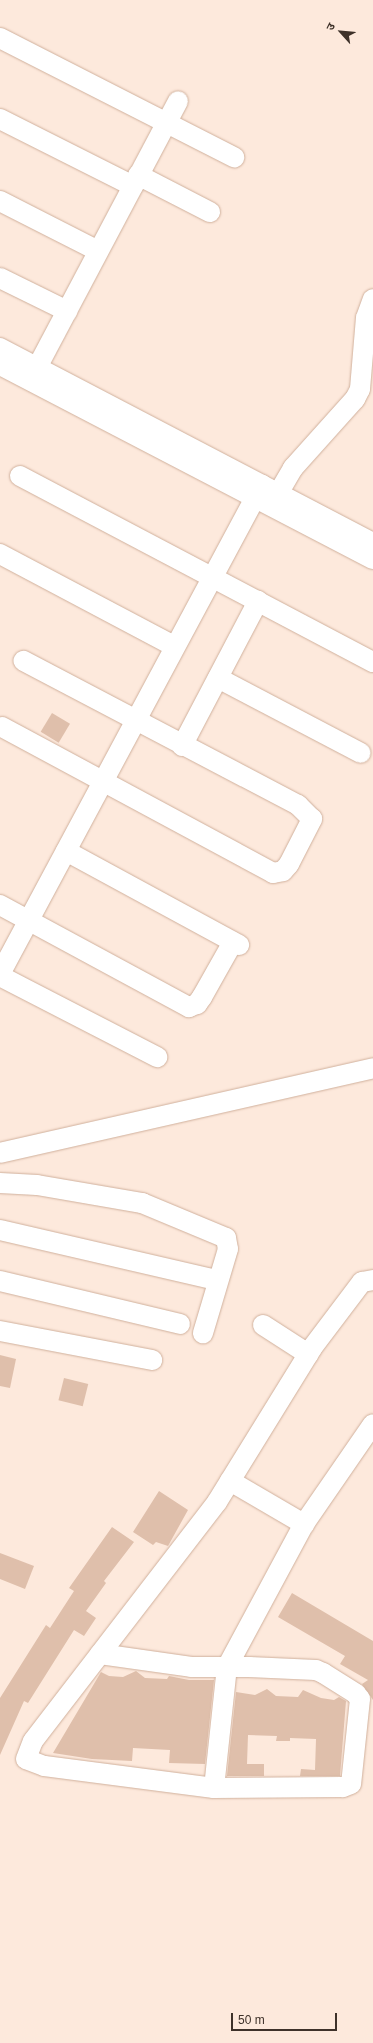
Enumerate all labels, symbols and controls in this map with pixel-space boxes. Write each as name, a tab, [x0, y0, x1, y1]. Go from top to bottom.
north arrow	[321, 12, 361, 52]
text: उ	[324, 21, 337, 32]
scale bar	[233, 2005, 339, 2031]
text: 50 m	[238, 2013, 265, 2027]

